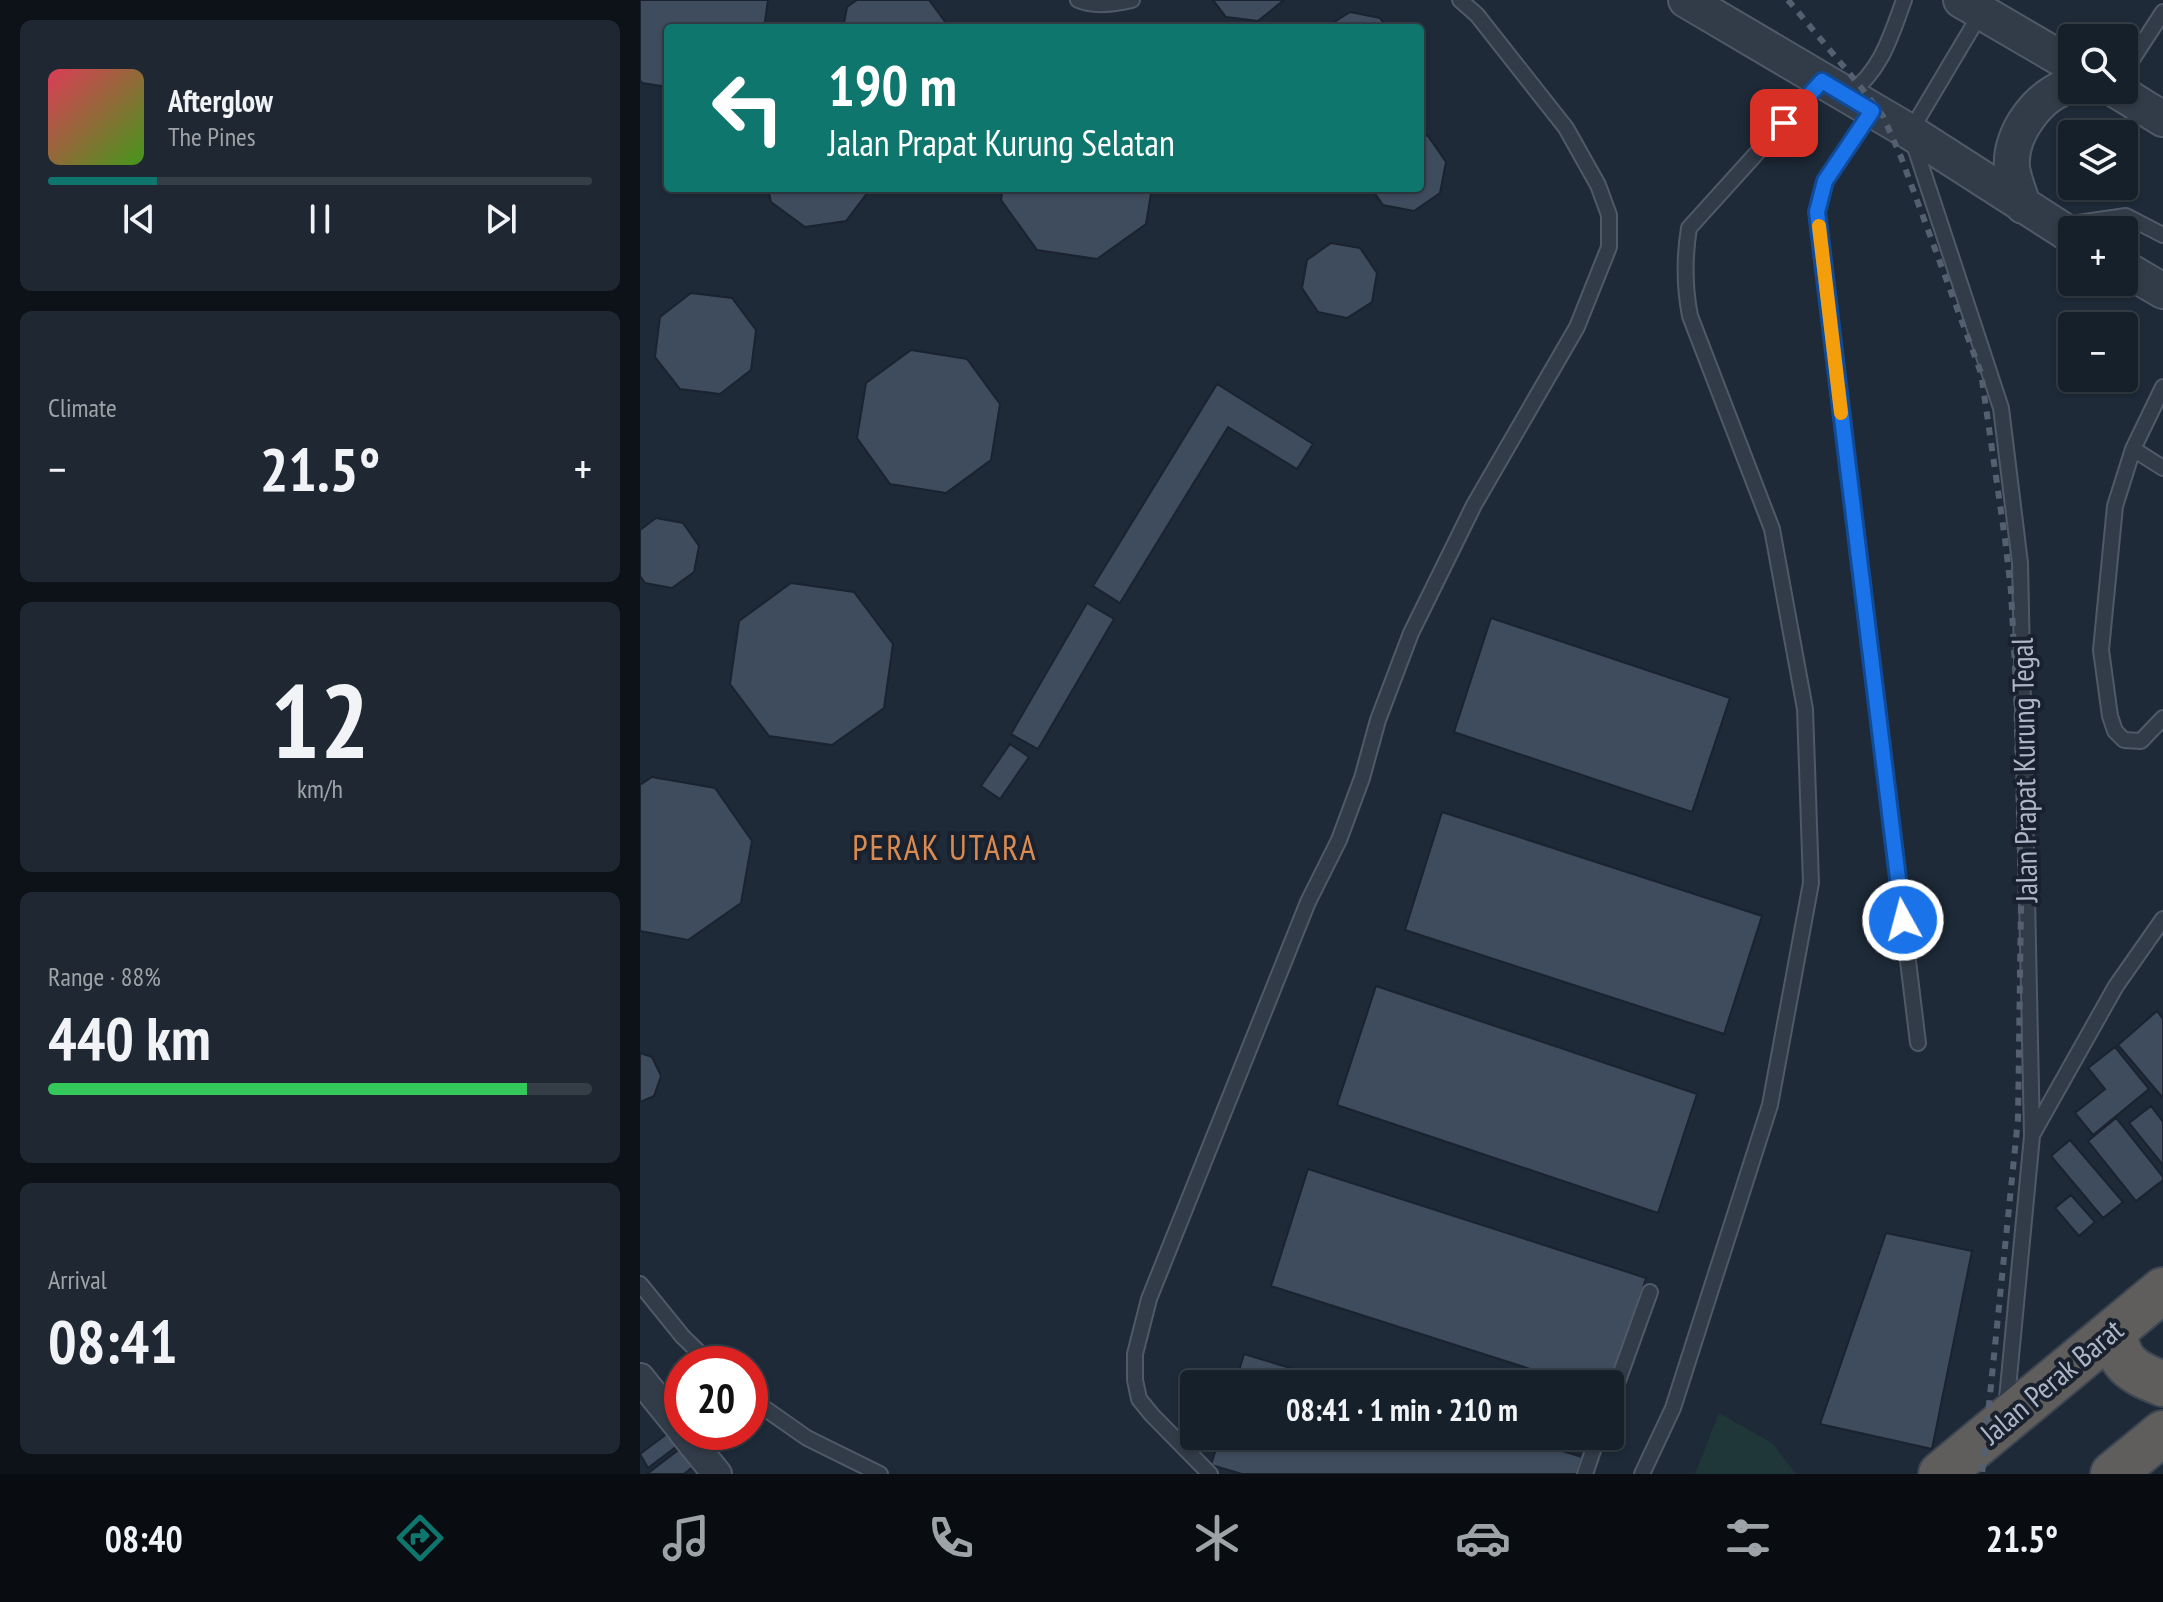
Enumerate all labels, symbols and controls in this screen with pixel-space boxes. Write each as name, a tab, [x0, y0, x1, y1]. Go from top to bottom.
map controls	[2058, 24, 2138, 392]
button: search	[2058, 24, 2138, 104]
text: 190 m	[828, 49, 957, 121]
icon: left	[696, 56, 800, 160]
text: Afterglow	[168, 81, 273, 120]
pin	[1750, 89, 1818, 157]
icon: arrive	[1762, 101, 1806, 145]
text: Jalan Prapat Kurung Selatan	[828, 119, 1175, 166]
text: The Pines	[168, 120, 256, 153]
button: layers	[2058, 120, 2138, 200]
icon: previous	[117, 197, 161, 241]
icon: pause	[298, 197, 342, 241]
icon: next	[479, 197, 523, 241]
button: +	[2058, 216, 2138, 296]
button: −	[2058, 312, 2138, 392]
text: Climate	[48, 391, 117, 424]
text: 21.5°	[260, 430, 380, 508]
text: −	[48, 440, 66, 497]
text: +	[574, 440, 592, 497]
street label: Jalan Prapat Kurung Tegal	[2002, 637, 2045, 904]
text: 12	[270, 652, 370, 787]
text: km/h	[297, 772, 343, 805]
district label: PERAK UTARA	[852, 825, 1038, 869]
position arrow	[1861, 878, 1945, 962]
text: Range · 88%	[48, 960, 161, 993]
text: 440 km	[48, 999, 211, 1077]
text: Arrival	[48, 1263, 107, 1296]
text: 08:41	[48, 1302, 178, 1380]
street label: Jalan Perak Barat	[1971, 1309, 2131, 1453]
speed limit sign: 20	[664, 1346, 768, 1450]
text: 08:41 · 1 min · 210 m	[1286, 1390, 1518, 1429]
icon: directions	[392, 1510, 448, 1566]
icon: music	[658, 1510, 714, 1566]
icon: phone	[923, 1510, 979, 1566]
icon: climate	[1189, 1510, 1245, 1566]
icon: car	[1455, 1510, 1511, 1566]
icon: filters	[1720, 1510, 1776, 1566]
text: 08:40	[105, 1515, 183, 1562]
text: 21.5°	[1986, 1515, 2058, 1562]

